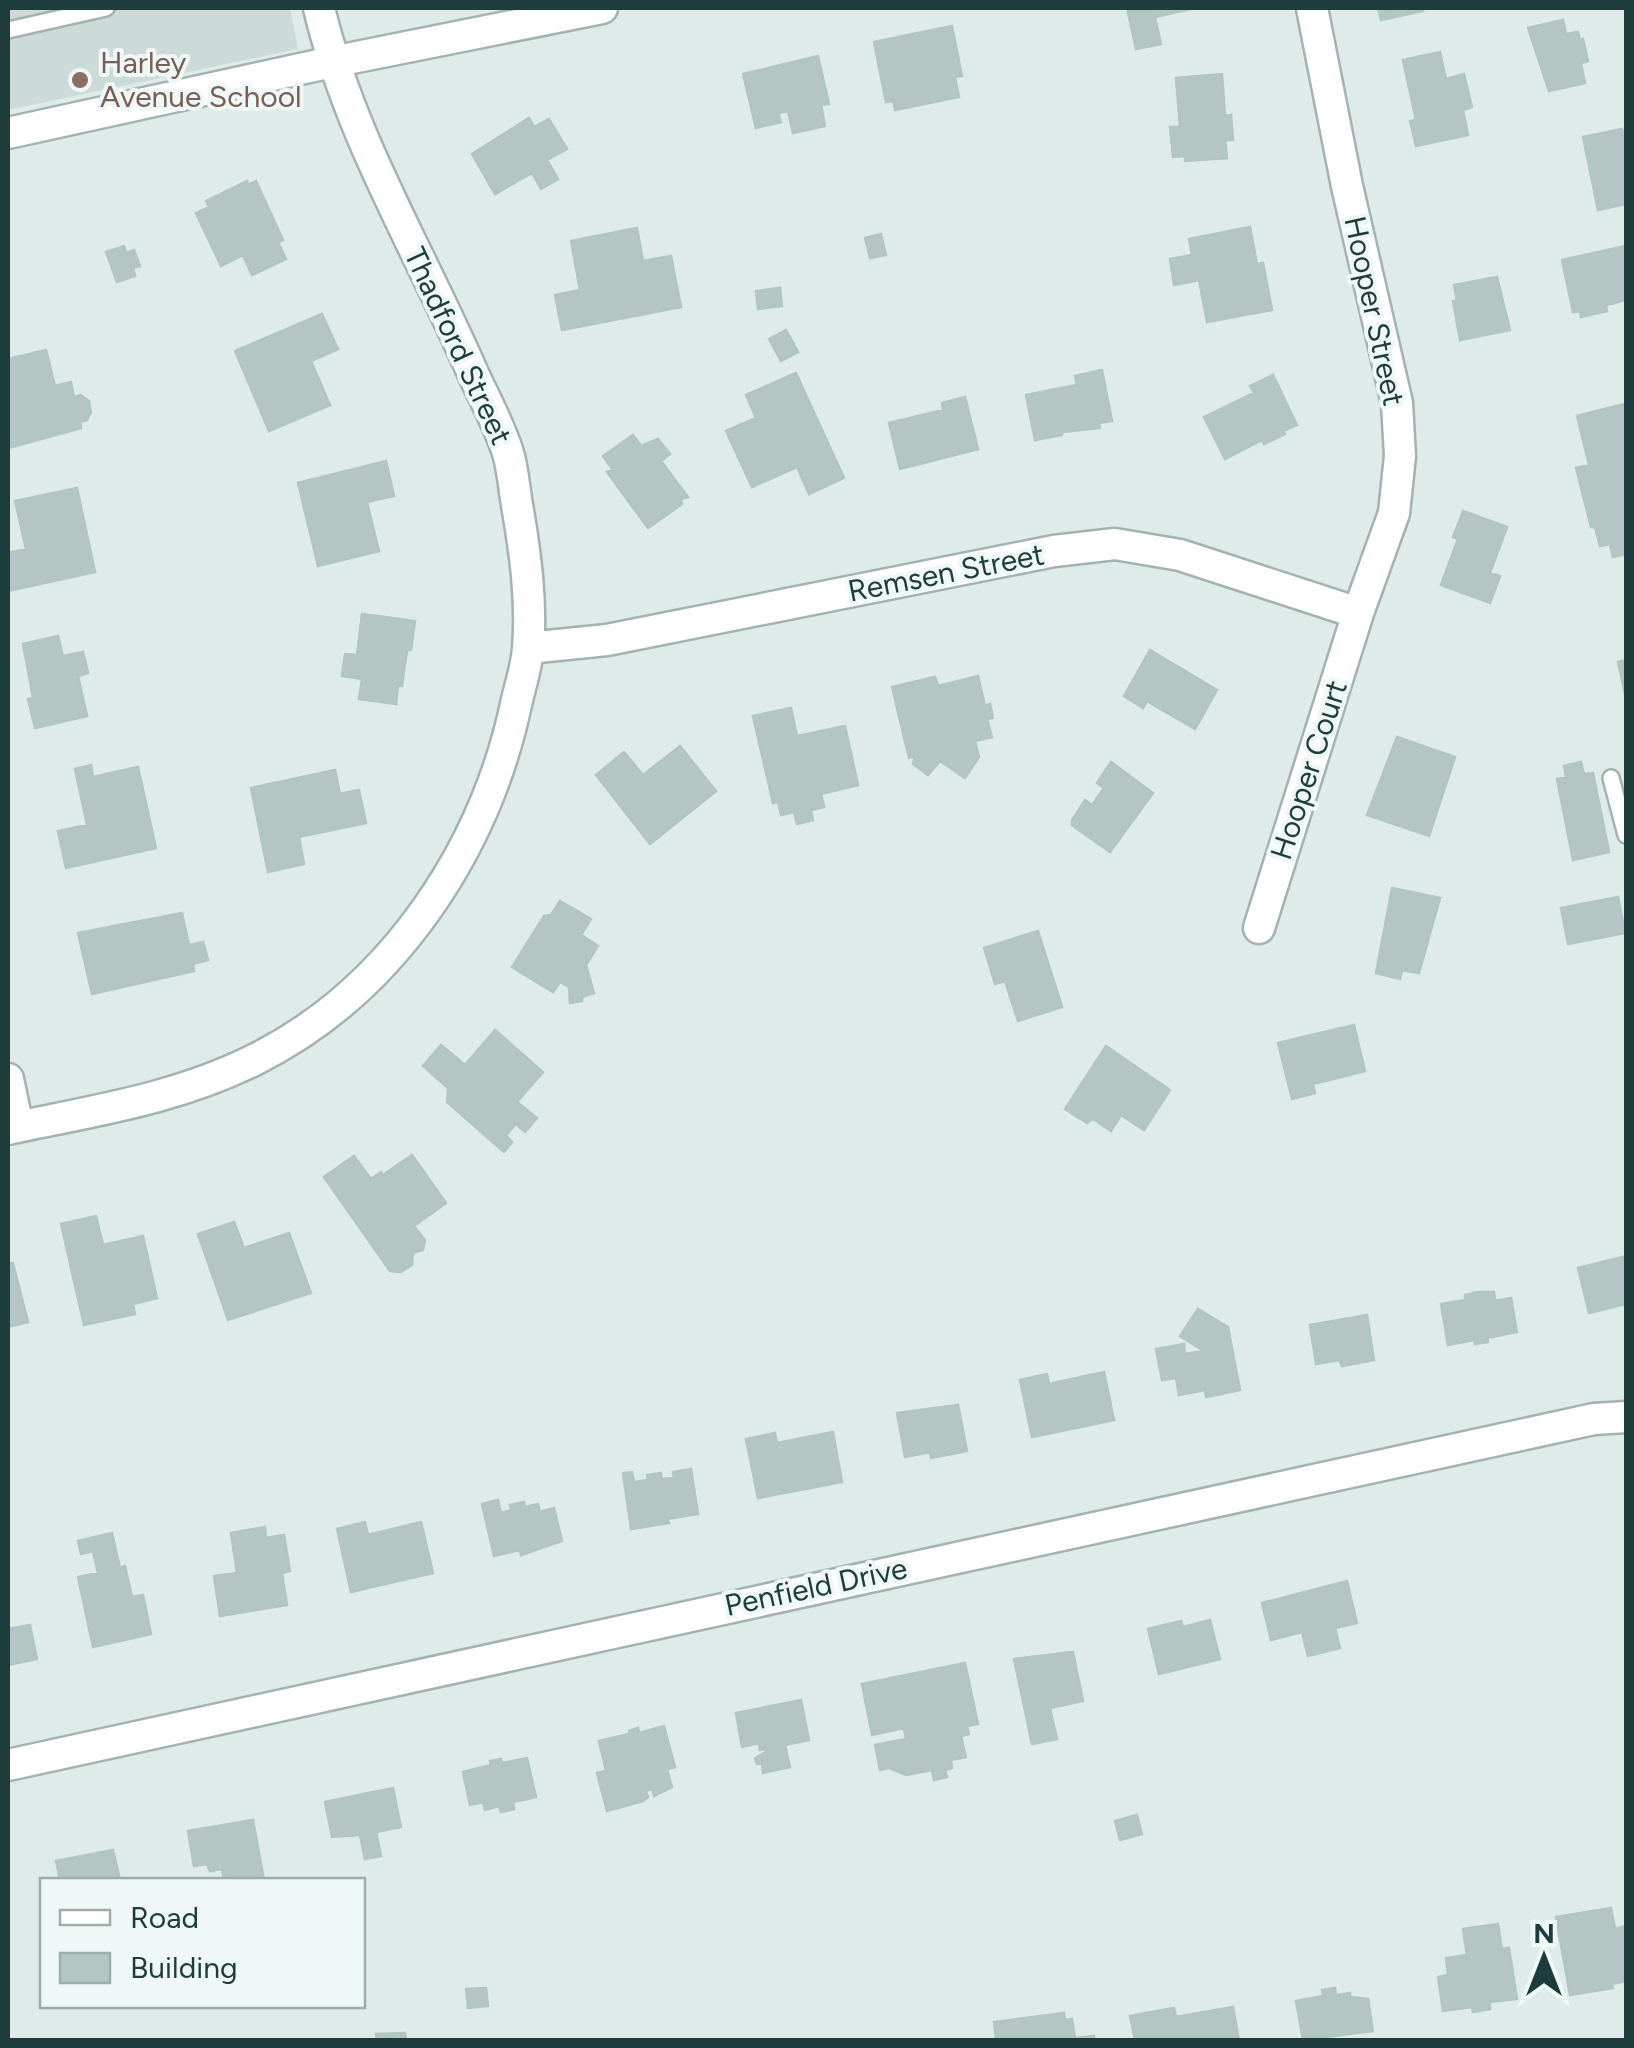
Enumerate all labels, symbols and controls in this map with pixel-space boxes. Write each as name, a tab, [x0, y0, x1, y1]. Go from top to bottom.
place label: Harley Avenue School	[100, 44, 302, 115]
marker: Harley Avenue School	[69, 69, 91, 91]
street label: Hooper Street	[1336, 213, 1413, 409]
street label: Thadford Street	[397, 241, 520, 450]
street label: Remsen Street	[845, 535, 1047, 610]
street label: Hooper Court	[1262, 676, 1355, 864]
street label: Penfield Drive	[721, 1549, 910, 1624]
legend	[40, 1878, 365, 2008]
text: Road	[130, 1899, 199, 1936]
north arrow	[1494, 1908, 1594, 2008]
text: N	[1533, 1916, 1555, 1950]
text: Building	[130, 1949, 238, 1986]

